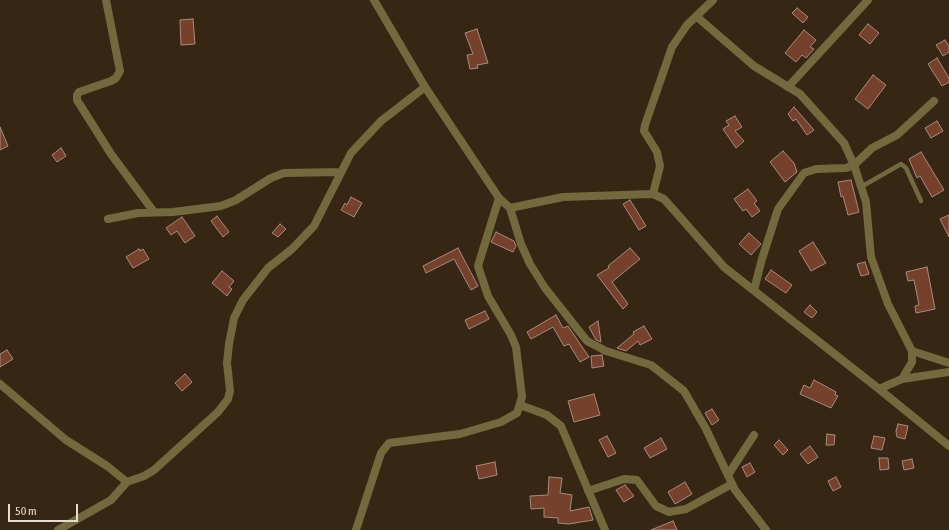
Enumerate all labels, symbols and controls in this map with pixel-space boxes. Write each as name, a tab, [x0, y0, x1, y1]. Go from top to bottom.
scale bar	[10, 496, 80, 522]
text: 50 m	[15, 504, 37, 518]

